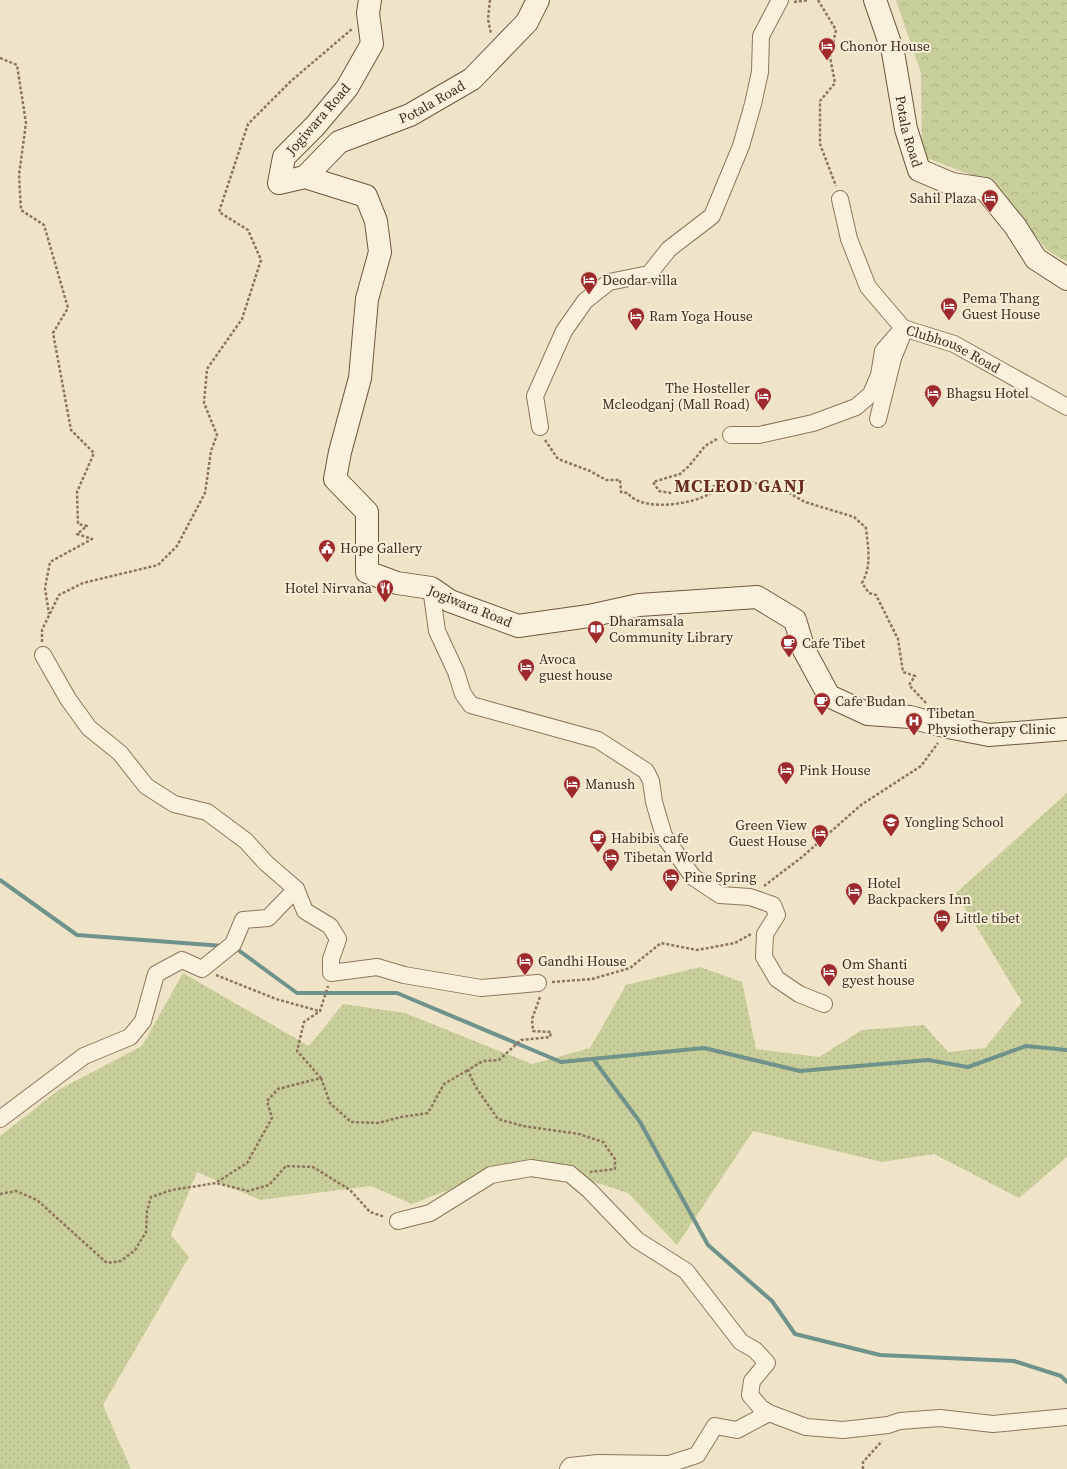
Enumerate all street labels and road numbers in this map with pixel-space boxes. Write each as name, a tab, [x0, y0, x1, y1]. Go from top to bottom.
street label: Potala Road	[396, 75, 469, 128]
street label: Jogiwara Road	[281, 79, 355, 160]
street label: Potala Road	[891, 94, 928, 170]
street label: Clubhouse Road	[904, 320, 1004, 378]
street label: Jogiwara Road	[424, 580, 515, 632]

